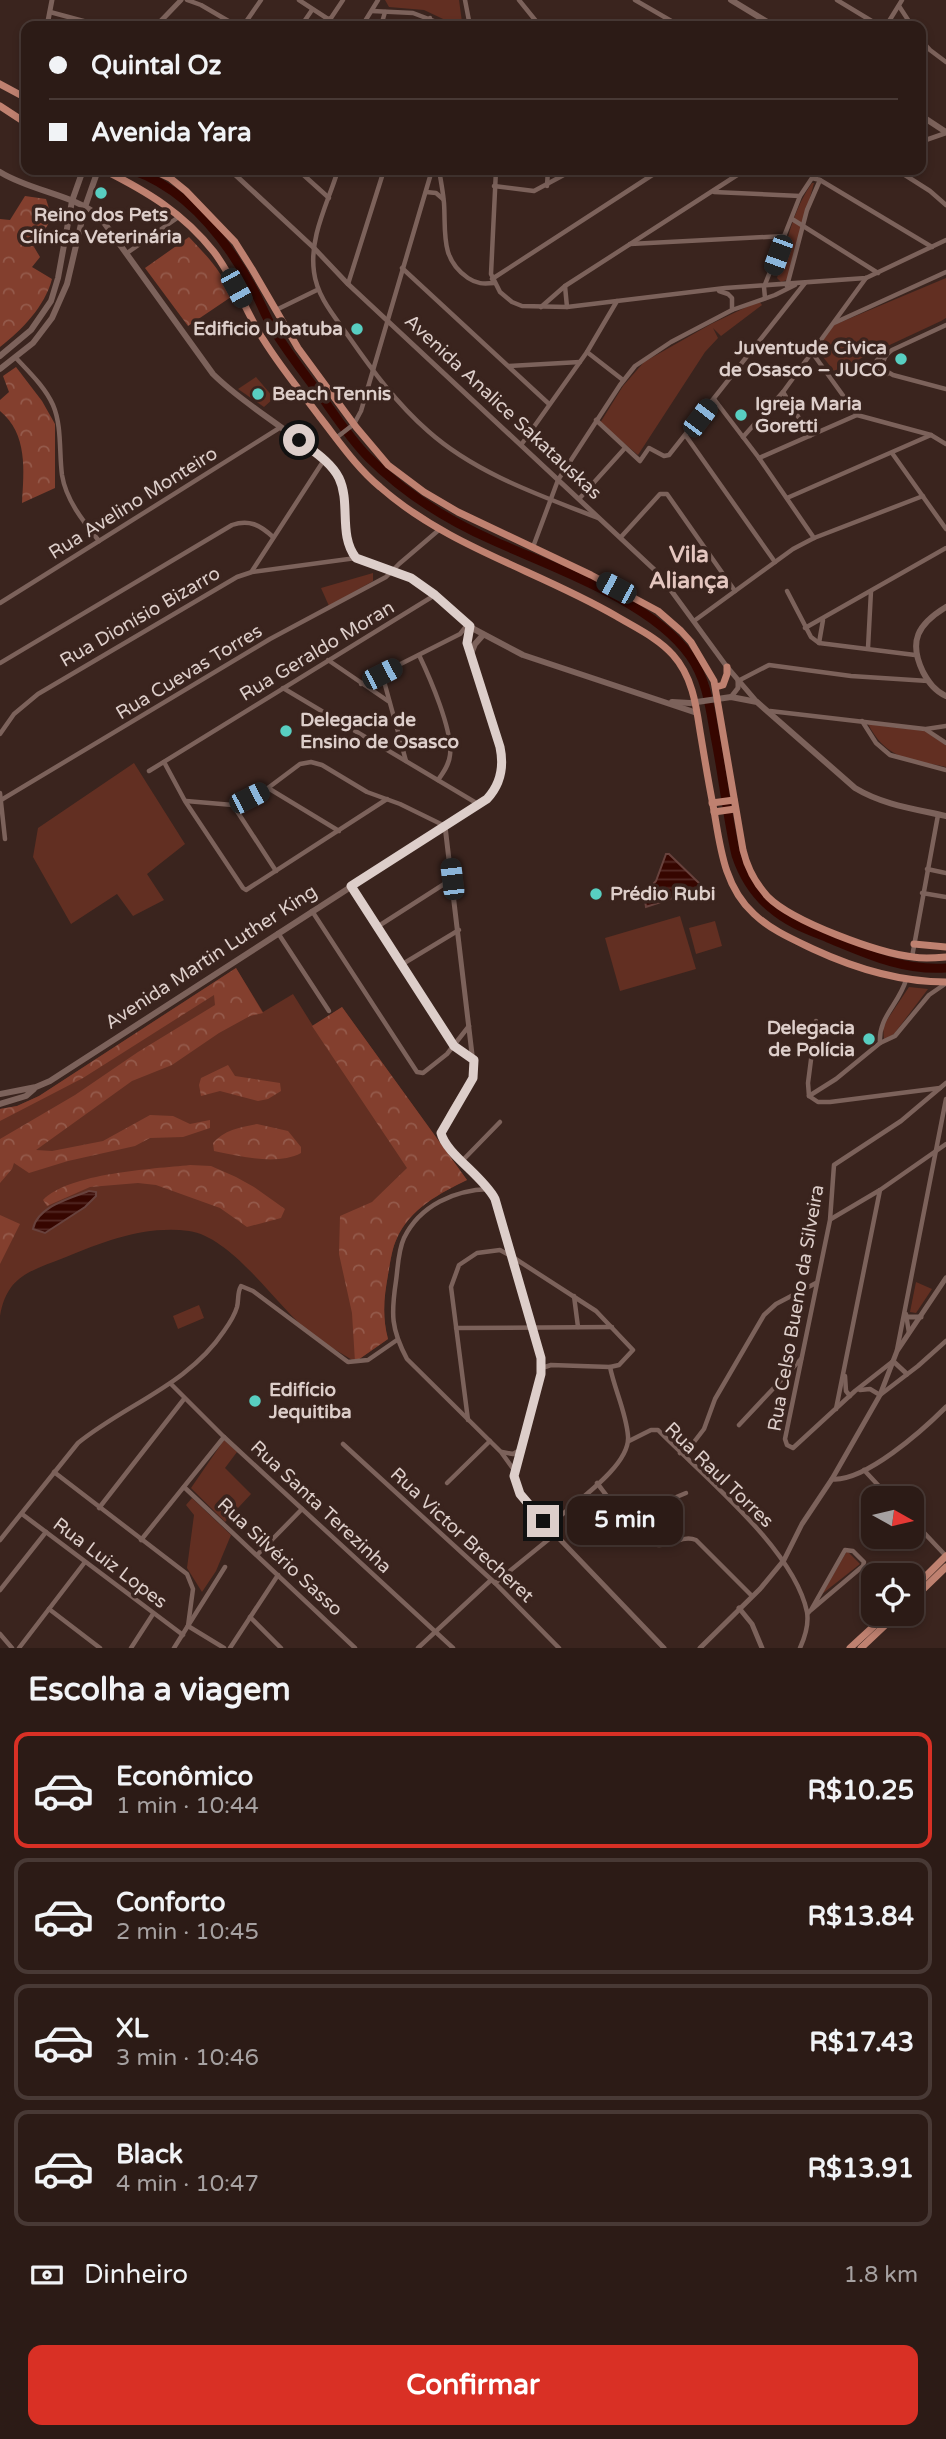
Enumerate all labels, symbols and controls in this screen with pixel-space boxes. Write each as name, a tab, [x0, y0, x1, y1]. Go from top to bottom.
text: Quintal Oz	[91, 50, 222, 81]
text: Avenida Yara	[91, 117, 252, 148]
marker: Reino dos Pets Clínica Veterinária	[93, 185, 109, 201]
place label: Reino dos Pets Clínica Veterinária	[20, 204, 182, 248]
car	[761, 232, 796, 278]
car	[217, 265, 256, 311]
street label: Avenida Analice Sakatauskas	[400, 310, 606, 504]
place label: Edificio Ubatuba	[193, 318, 343, 340]
marker: Edificio Ubatuba	[349, 321, 365, 337]
place label: Juventude Civica de Osasco – JUCO	[719, 337, 887, 381]
marker: Juventude Civica de Osasco – JUCO	[893, 351, 909, 367]
place label: Beach Tennis	[272, 383, 391, 405]
marker: Beach Tennis	[250, 386, 266, 402]
place label: Igreja Maria Goretti	[755, 393, 862, 437]
car	[679, 395, 722, 441]
marker: Igreja Maria Goretti	[733, 407, 749, 423]
route start	[283, 424, 315, 456]
street label: Rua Avelino Monteiro	[45, 442, 221, 564]
district label: Vila Aliança	[649, 541, 729, 595]
street label: Rua Dionísio Bizarro	[56, 562, 224, 672]
car	[593, 569, 640, 607]
street label: Rua Geraldo Moran	[236, 596, 398, 706]
street label: Rua Cuevas Torres	[112, 620, 266, 724]
car	[359, 655, 406, 693]
place label: Delegacia de Ensino de Osasco	[300, 709, 459, 753]
marker: Delegacia de Ensino de Osasco	[278, 723, 294, 739]
car	[226, 779, 273, 817]
car	[440, 857, 465, 901]
street label: Avenida Martin Luther King	[101, 880, 321, 1034]
place label: Prédio Rubi	[610, 883, 715, 905]
marker: Prédio Rubi	[588, 886, 604, 902]
place label: Delegacia de Polícia	[767, 1017, 855, 1061]
marker: Delegacia de Polícia	[861, 1031, 877, 1047]
street label: Rua Celso Bueno da Silveira	[763, 1183, 829, 1433]
place label: Edifício Jequitiba	[268, 1379, 352, 1424]
marker: Edifício Jequitiba	[247, 1393, 263, 1409]
street label: Rua Raul Torres	[660, 1418, 778, 1532]
street label: Rua Santa Terezinha	[246, 1436, 396, 1578]
street label: Rua Victor Brecheret	[386, 1463, 538, 1607]
north arrow	[861, 1486, 924, 1549]
map controls	[861, 1486, 924, 1626]
street label: Rua Silvério Sasso	[213, 1493, 347, 1621]
callout: 5 min	[568, 1496, 683, 1546]
route end	[527, 1505, 559, 1537]
text: 5 min	[594, 1506, 656, 1534]
street label: Rua Luiz Lopes	[49, 1513, 171, 1613]
button: locate	[861, 1563, 924, 1626]
text: Escolha a viagem	[28, 1671, 291, 1709]
icon: car	[32, 1759, 95, 1822]
text: Econômico	[116, 1761, 253, 1792]
text: R$10.25	[807, 1775, 914, 1806]
text: 1 min · 10:44	[116, 1792, 259, 1820]
icon: car	[32, 1885, 95, 1948]
text: Conforto	[116, 1887, 225, 1918]
text: R$13.84	[808, 1901, 914, 1932]
text: 2 min · 10:45	[116, 1918, 259, 1946]
icon: car	[32, 2011, 95, 2074]
text: XL	[116, 2013, 148, 2044]
text: R$17.43	[809, 2027, 914, 2058]
text: 3 min · 10:46	[116, 2044, 259, 2072]
icon: car	[32, 2137, 95, 2200]
text: Black	[116, 2139, 183, 2170]
text: R$13.91	[807, 2153, 914, 2184]
text: 4 min · 10:47	[116, 2170, 259, 2198]
icon: cash	[28, 2256, 66, 2294]
text: Dinheiro	[84, 2259, 188, 2290]
text: 1.8 km	[844, 2261, 918, 2289]
button: Confirmar	[28, 2345, 918, 2425]

